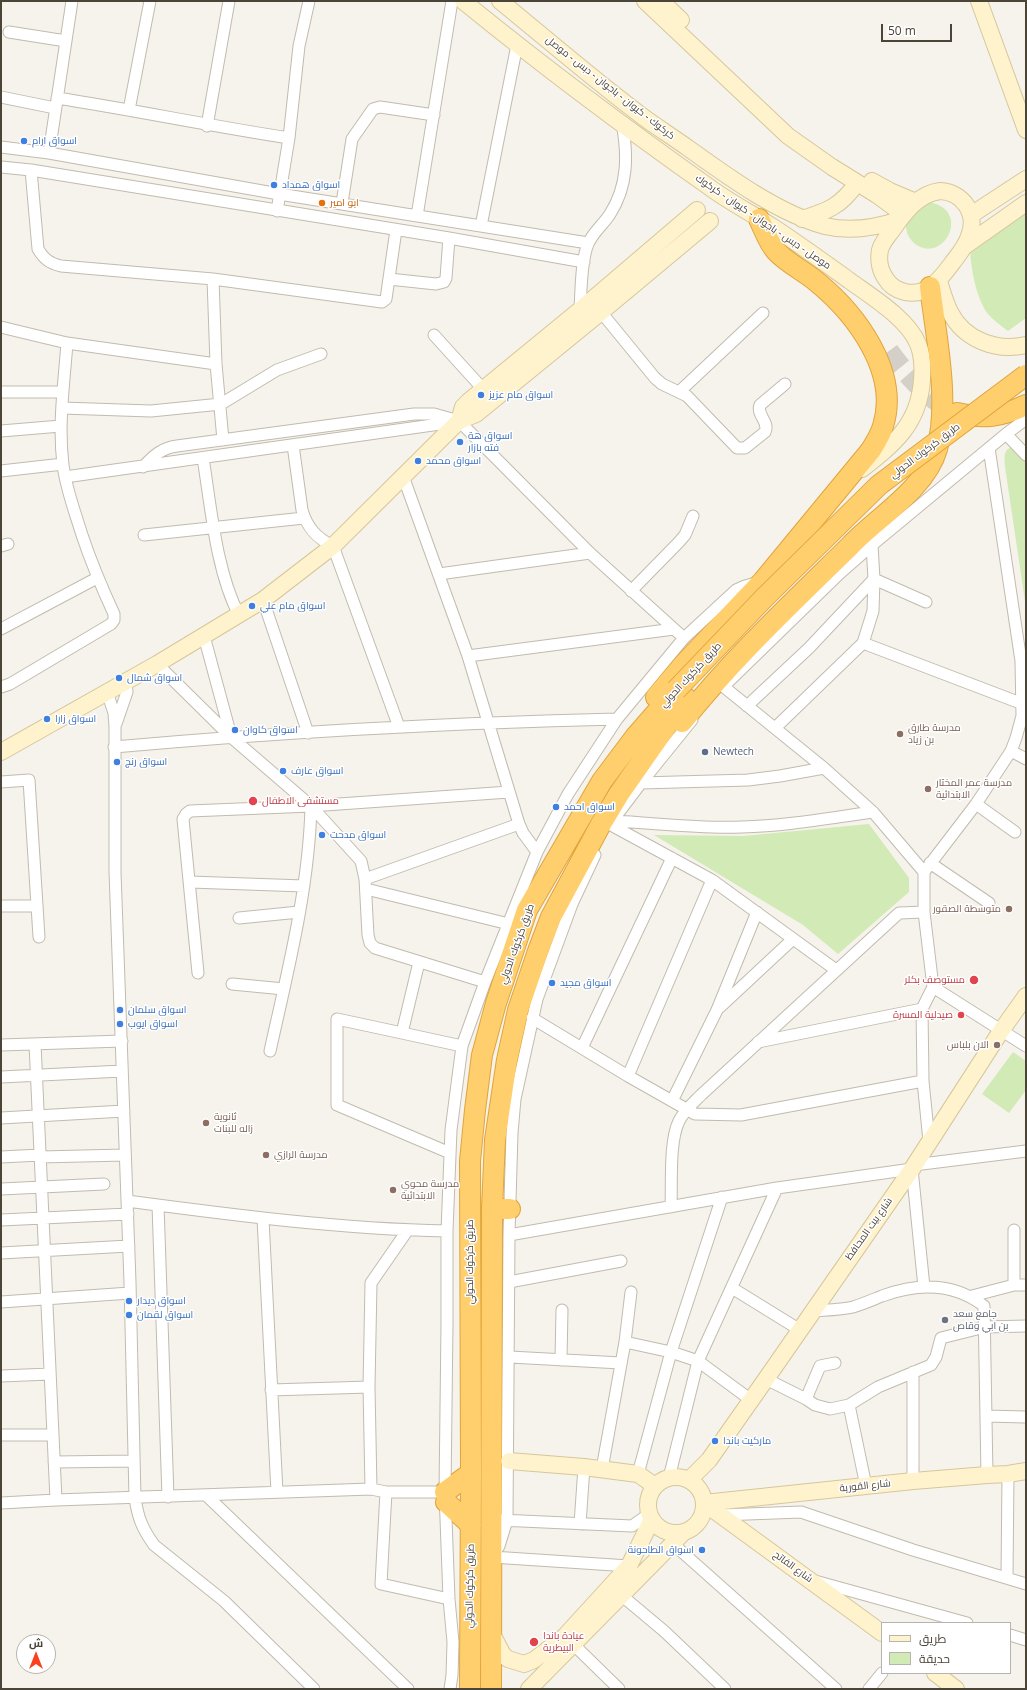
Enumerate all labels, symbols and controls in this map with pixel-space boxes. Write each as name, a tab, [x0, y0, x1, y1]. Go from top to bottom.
scale bar	[883, 16, 954, 42]
text: 50 m	[888, 22, 916, 39]
street label: كركوك - كيوان - باجوان - دبس - موصل	[543, 34, 677, 142]
place label: اسواق ارام	[32, 135, 77, 147]
marker: اسواق ارام	[19, 136, 29, 146]
street label: موصل - دبس - باجوان - كيوان - كركوك	[693, 172, 833, 272]
place label: اسواق همداد	[282, 179, 340, 191]
marker: اسواق همداد	[269, 180, 279, 190]
place label: ابو امير	[330, 197, 359, 209]
marker: ابو امير	[317, 198, 327, 208]
place label: اسواق مام عزيز	[489, 389, 553, 401]
marker: اسواق مام عزيز	[476, 390, 486, 400]
street label: طريق كركوك الحولي	[888, 421, 962, 481]
place label: اسواق هة فته بازار	[468, 430, 512, 454]
marker: اسواق هة فته بازار	[455, 437, 465, 447]
place label: اسواق محمد	[426, 455, 481, 467]
marker: اسواق محمد	[413, 456, 423, 466]
place label: اسواق مام علي	[260, 600, 325, 612]
marker: اسواق مام علي	[247, 601, 257, 611]
street label: طريق كركوك الحولي	[658, 640, 724, 710]
place label: اسواق شمال	[127, 672, 182, 684]
marker: اسواق شمال	[114, 673, 124, 683]
place label: اسواق زارا	[55, 713, 96, 725]
marker: اسواق زارا	[42, 714, 52, 724]
place label: مدرسة طارق بن زياد	[908, 722, 961, 746]
place label: اسواق كاوان	[243, 724, 298, 736]
marker: اسواق كاوان	[230, 725, 240, 735]
marker: مدرسة طارق بن زياد	[895, 729, 905, 739]
place label: Newtech	[713, 746, 754, 758]
marker: Newtech	[700, 747, 710, 757]
place label: اسواق رنج	[125, 756, 167, 768]
marker: اسواق رنج	[112, 757, 122, 767]
place label: اسواق عارف	[291, 765, 343, 777]
marker: اسواق عارف	[278, 766, 288, 776]
place label: مدرسة عمر المختار الابتدائية	[936, 777, 1012, 800]
marker: مدرسة عمر المختار الابتدائية	[923, 784, 933, 794]
marker: مستشفى الاطفال	[247, 795, 259, 807]
place label: مستشفى الاطفال	[262, 795, 339, 807]
place label: اسواق احمد	[564, 801, 615, 813]
marker: اسواق احمد	[551, 802, 561, 812]
place label: اسواق مدحت	[330, 829, 386, 841]
marker: اسواق مدحت	[317, 830, 327, 840]
street label: طريق كركوك الحولي	[497, 902, 537, 986]
place label: متوسطة الصقور	[933, 903, 1001, 915]
marker: متوسطة الصقور	[1004, 904, 1014, 914]
place label: مستوصف بكلر	[905, 974, 965, 986]
marker: مستوصف بكلر	[968, 974, 980, 986]
place label: اسواق مجيد	[560, 977, 611, 989]
marker: اسواق مجيد	[547, 978, 557, 988]
place label: اسواق سلمان	[128, 1004, 186, 1016]
marker: اسواق سلمان	[115, 1005, 125, 1015]
place label: صيدلية المسرة	[893, 1009, 953, 1021]
marker: صيدلية المسرة	[956, 1010, 966, 1020]
place label: اسواق ايوب	[128, 1018, 178, 1030]
marker: اسواق ايوب	[115, 1019, 125, 1029]
place label: الان بلباس	[947, 1039, 989, 1051]
marker: الان بلباس	[992, 1040, 1002, 1050]
place label: ثانوية زاله للبنات	[214, 1111, 253, 1134]
marker: ثانوية زاله للبنات	[201, 1118, 211, 1128]
place label: مدرسة الرازي	[274, 1149, 328, 1161]
marker: مدرسة الرازي	[261, 1150, 271, 1160]
place label: مدرسة محوي الابتدائية	[401, 1178, 459, 1202]
marker: مدرسة محوي الابتدائية	[388, 1185, 398, 1195]
street label: شارع بيت المحافظ	[843, 1195, 895, 1263]
street label: طريق كركوك الحولي	[464, 1220, 476, 1304]
place label: اسواق ديدار	[137, 1295, 186, 1307]
marker: اسواق ديدار	[124, 1296, 134, 1306]
place label: جامع سعد بن ابي وقاص	[953, 1308, 1008, 1332]
place label: اسواق لقمان	[137, 1309, 193, 1321]
marker: اسواق لقمان	[124, 1310, 134, 1320]
marker: جامع سعد بن ابي وقاص	[940, 1315, 950, 1325]
place label: ماركيت باندا	[723, 1435, 771, 1447]
marker: ماركيت باندا	[710, 1436, 720, 1446]
street label: شارع القورية	[839, 1477, 891, 1495]
street label: طريق كركوك الحولي	[463, 1544, 477, 1628]
place label: اسواق الطاحونة	[628, 1544, 694, 1556]
marker: اسواق الطاحونة	[697, 1545, 707, 1555]
street label: شارع الفاتح	[771, 1549, 815, 1585]
legend	[881, 1622, 1011, 1674]
place label: عيادة باندا البيطرية	[543, 1630, 584, 1654]
text: طريق	[919, 1630, 946, 1647]
north arrow	[16, 1634, 56, 1674]
text: ش	[29, 1635, 43, 1650]
marker: عيادة باندا البيطرية	[528, 1636, 540, 1648]
text: حديقة	[919, 1650, 950, 1667]

